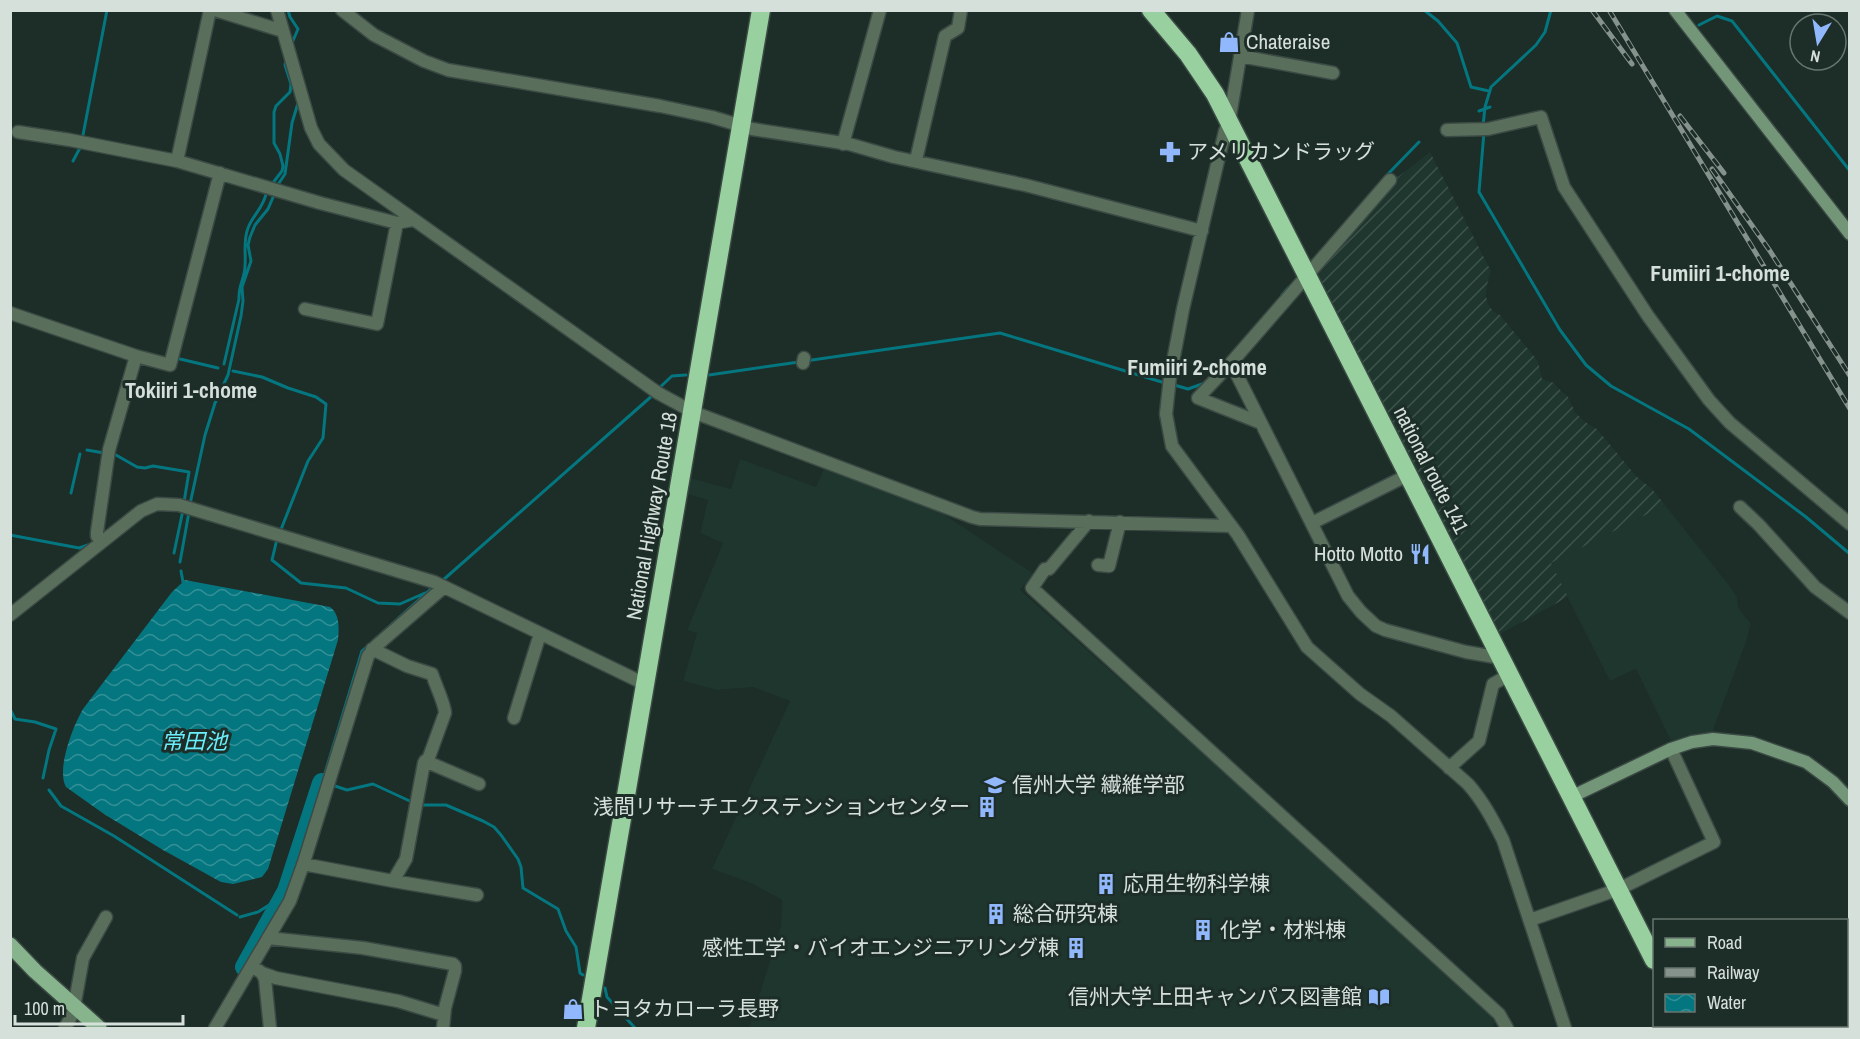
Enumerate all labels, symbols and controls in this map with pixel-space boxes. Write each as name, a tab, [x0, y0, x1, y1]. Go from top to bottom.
north arrow	[1788, 12, 1848, 72]
place label: Chateraise	[1246, 27, 1330, 56]
shop icon: Chateraise	[1217, 30, 1241, 54]
text: N	[1808, 45, 1822, 68]
place label: アメリカンドラッグ	[1187, 137, 1375, 166]
pharmacy icon: アメリカンドラッグ	[1158, 140, 1182, 164]
district label: Fumiiri 1-chome	[1650, 258, 1790, 288]
district label: Fumiiri 2-chome	[1127, 352, 1267, 382]
district label: Tokiiri 1-chome	[125, 375, 257, 405]
street label: national route 141	[1387, 401, 1476, 539]
street label: National Highway Route 18	[619, 410, 684, 622]
place label: Hotto Motto	[1314, 539, 1403, 568]
restaurant icon: Hotto Motto	[1408, 542, 1432, 566]
water label: 常田池	[161, 726, 229, 756]
place label: 信州大学 繊維学部	[1012, 770, 1185, 799]
school or university icon: 信州大学 繊維学部	[983, 773, 1007, 797]
place label: 浅間リサーチエクステンションセンター	[593, 792, 970, 821]
building icon: 浅間リサーチエクステンションセンター	[975, 795, 999, 819]
place label: 応用生物科学棟	[1123, 869, 1270, 898]
building icon: 応用生物科学棟	[1094, 872, 1118, 896]
place label: 総合研究棟	[1013, 899, 1118, 928]
building icon: 総合研究棟	[984, 902, 1008, 926]
place label: 化学・材料棟	[1220, 915, 1346, 944]
building icon: 化学・材料棟	[1191, 918, 1215, 942]
legend	[1653, 919, 1848, 1027]
text: Road	[1707, 930, 1742, 955]
place label: 感性工学・バイオエンジニアリング棟	[702, 933, 1059, 962]
building icon: 感性工学・バイオエンジニアリング棟	[1064, 936, 1088, 960]
text: Railway	[1707, 960, 1760, 985]
place label: 信州大学上田キャンパス図書館	[1068, 982, 1362, 1011]
library icon: 信州大学上田キャンパス図書館	[1367, 985, 1391, 1009]
scale bar	[15, 988, 183, 1026]
text: Water	[1707, 990, 1746, 1015]
place label: トヨタカローラ長野	[590, 994, 779, 1023]
text: 100 m	[24, 996, 65, 1021]
shop icon: トヨタカローラ長野	[561, 997, 585, 1021]

